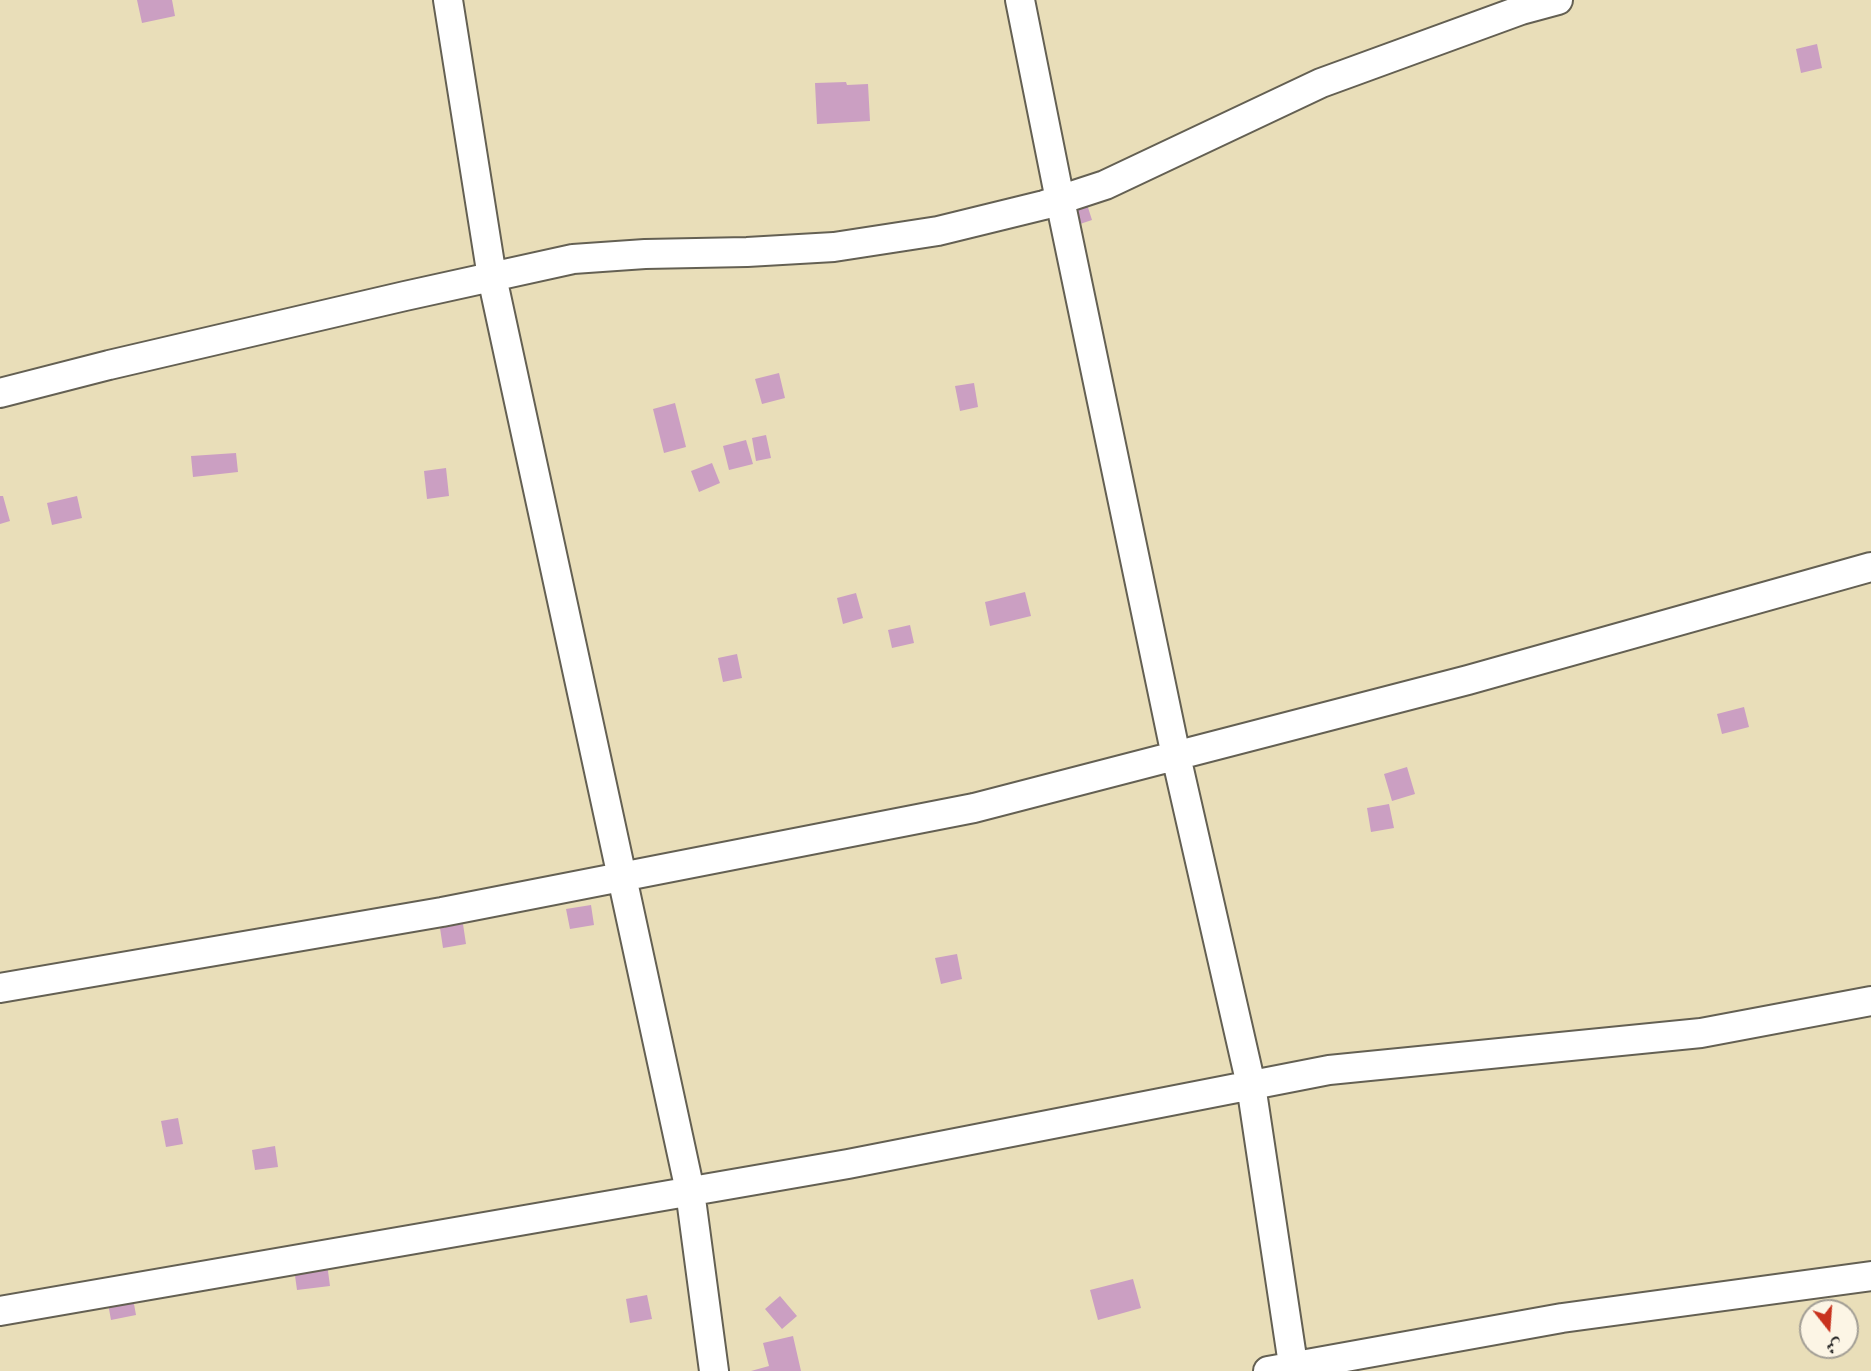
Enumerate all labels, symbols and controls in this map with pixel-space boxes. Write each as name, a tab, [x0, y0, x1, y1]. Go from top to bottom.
north arrow	[1799, 1299, 1859, 1359]
text: ش	[1823, 1331, 1845, 1358]

